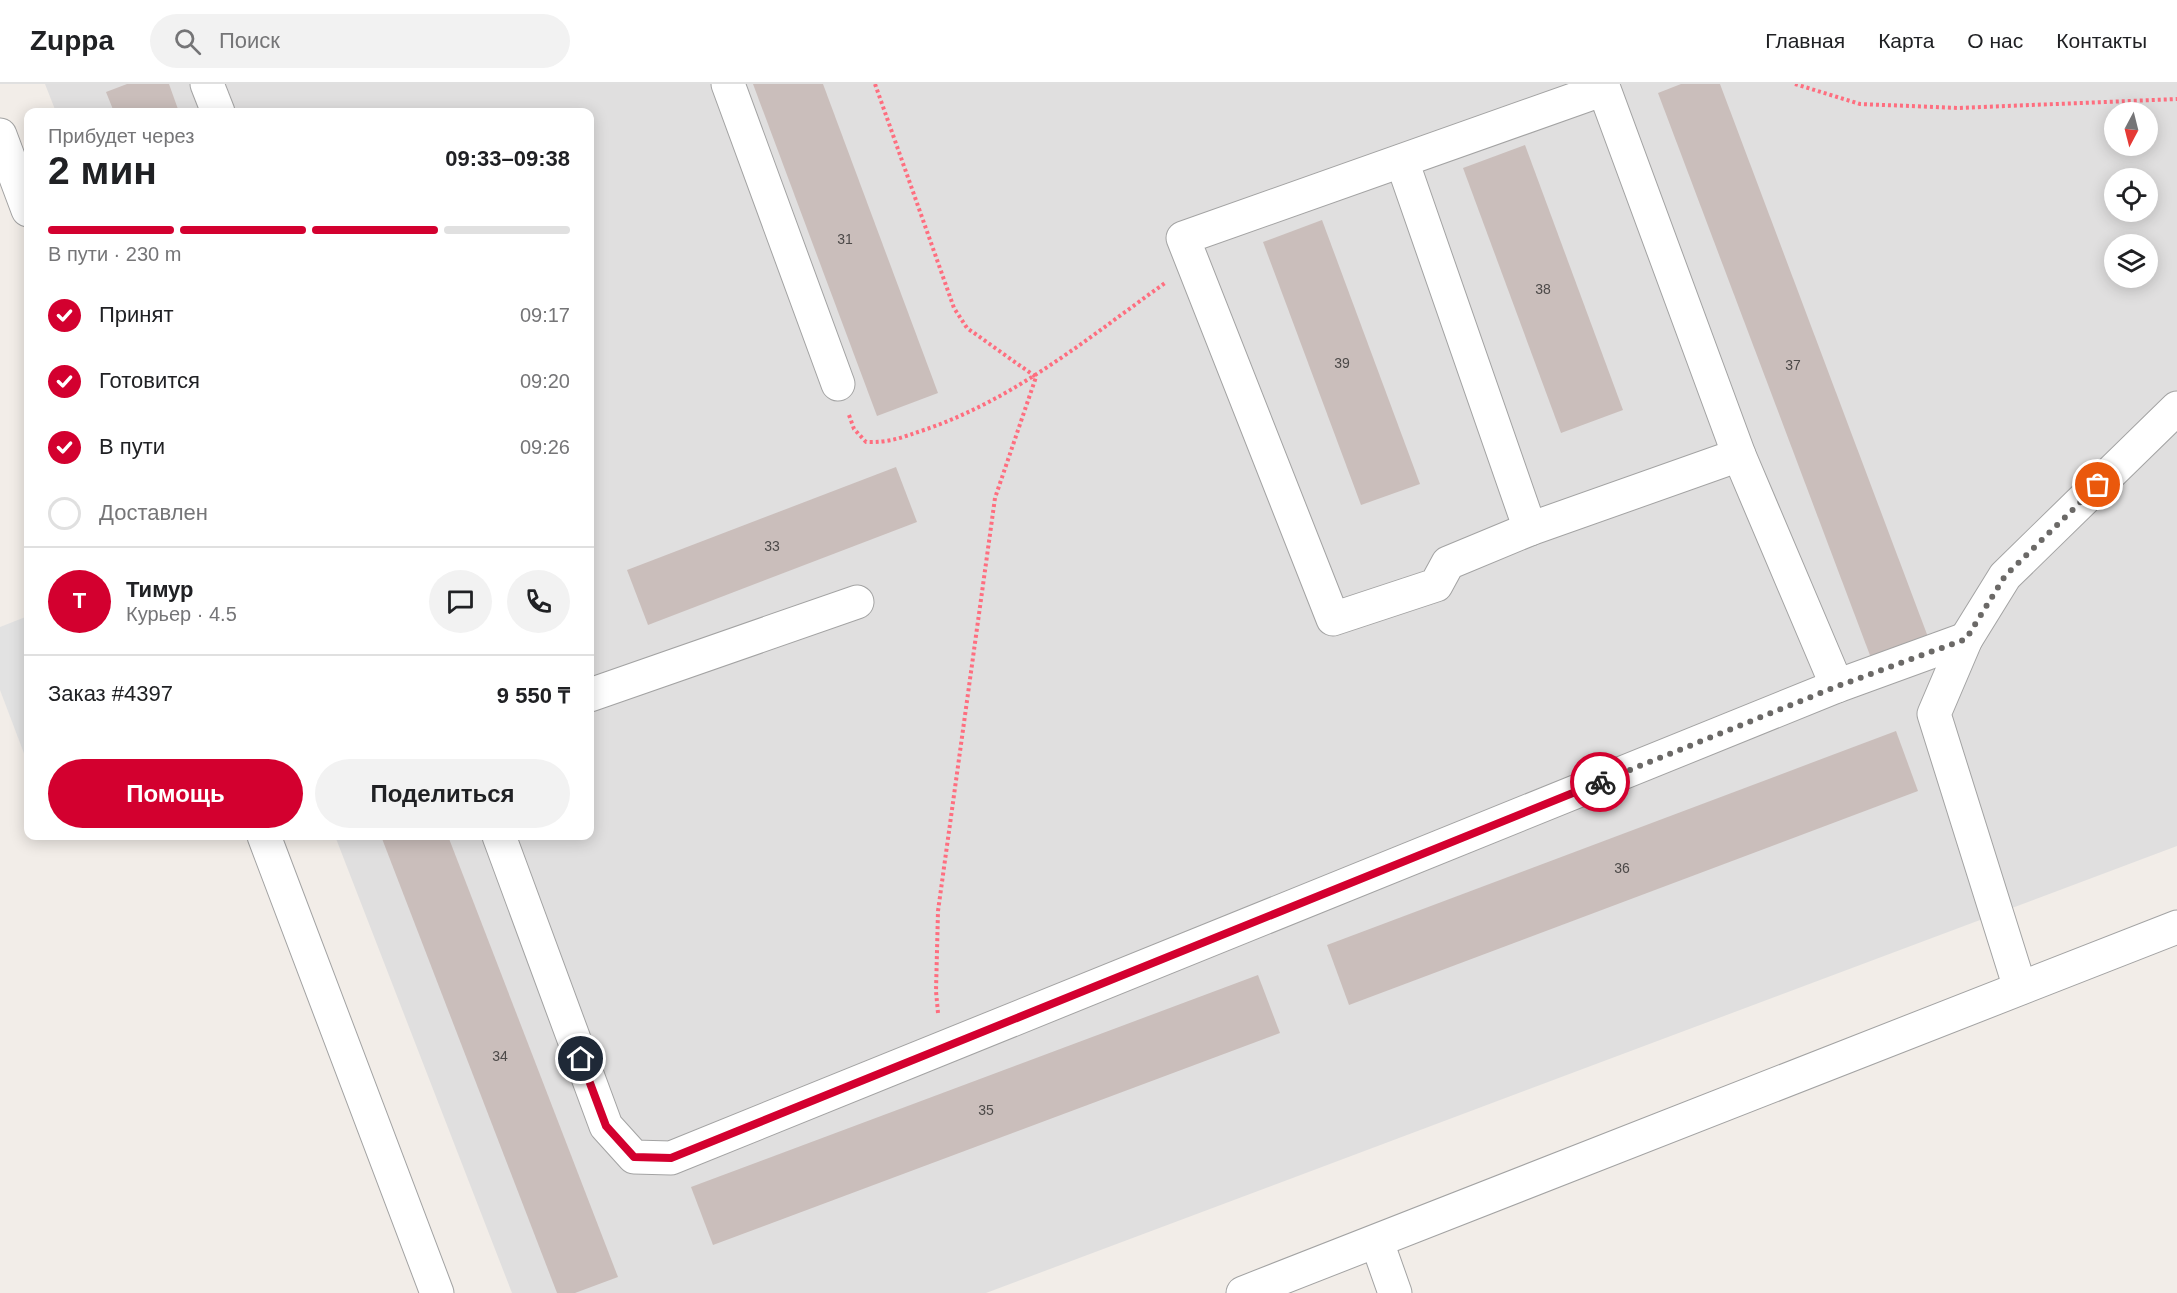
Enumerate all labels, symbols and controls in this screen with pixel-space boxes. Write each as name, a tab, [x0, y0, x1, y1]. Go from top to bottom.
search box	[150, 14, 570, 68]
text: Zuppa	[30, 25, 114, 56]
icon: search	[171, 25, 204, 58]
text: Поиск	[219, 28, 280, 53]
text: Главная	[1765, 29, 1845, 52]
text: Карта	[1878, 29, 1934, 52]
text: О нас	[1967, 29, 2023, 52]
text: Контакты	[2056, 29, 2147, 52]
north arrow	[2104, 102, 2158, 156]
map controls	[2104, 102, 2158, 288]
text: Прибудет через	[48, 125, 194, 147]
text: 09:33–09:38	[445, 146, 570, 171]
text: 2 мин	[48, 149, 157, 192]
button: locate	[2104, 168, 2158, 222]
house number: 31	[837, 231, 853, 247]
button: layers	[2104, 234, 2158, 288]
text: В пути · 230 m	[48, 243, 181, 265]
house number: 38	[1535, 281, 1551, 297]
icon: check	[48, 299, 81, 332]
text: Принят	[99, 302, 173, 327]
text: 09:17	[520, 304, 570, 326]
house number: 39	[1334, 355, 1350, 371]
house number: 37	[1785, 357, 1801, 373]
icon: check	[48, 365, 81, 398]
text: Готовится	[99, 368, 200, 393]
text: 09:20	[520, 370, 570, 392]
icon: check	[48, 431, 81, 464]
text: В пути	[99, 434, 165, 459]
text: 09:26	[520, 436, 570, 458]
pin	[2072, 459, 2123, 510]
icon: bag	[2081, 468, 2114, 501]
text: Доставлен	[99, 500, 208, 525]
house number: 33	[764, 538, 780, 554]
button: chat	[429, 570, 492, 633]
button: phone	[507, 570, 570, 633]
text: Тимур	[126, 577, 194, 602]
text: Т	[73, 588, 86, 613]
text: Курьер · 4.5	[126, 603, 237, 625]
text: Заказ #4397	[48, 681, 173, 706]
text: 9 550 ₸	[497, 683, 570, 708]
courier	[1570, 752, 1630, 812]
button: Помощь	[48, 759, 303, 828]
button: Поделиться	[315, 759, 570, 828]
icon: bike	[1584, 766, 1617, 799]
house number: 36	[1614, 860, 1630, 876]
pin	[555, 1033, 606, 1084]
icon: home	[564, 1042, 597, 1075]
house number: 34	[492, 1048, 508, 1064]
house number: 35	[978, 1102, 994, 1118]

